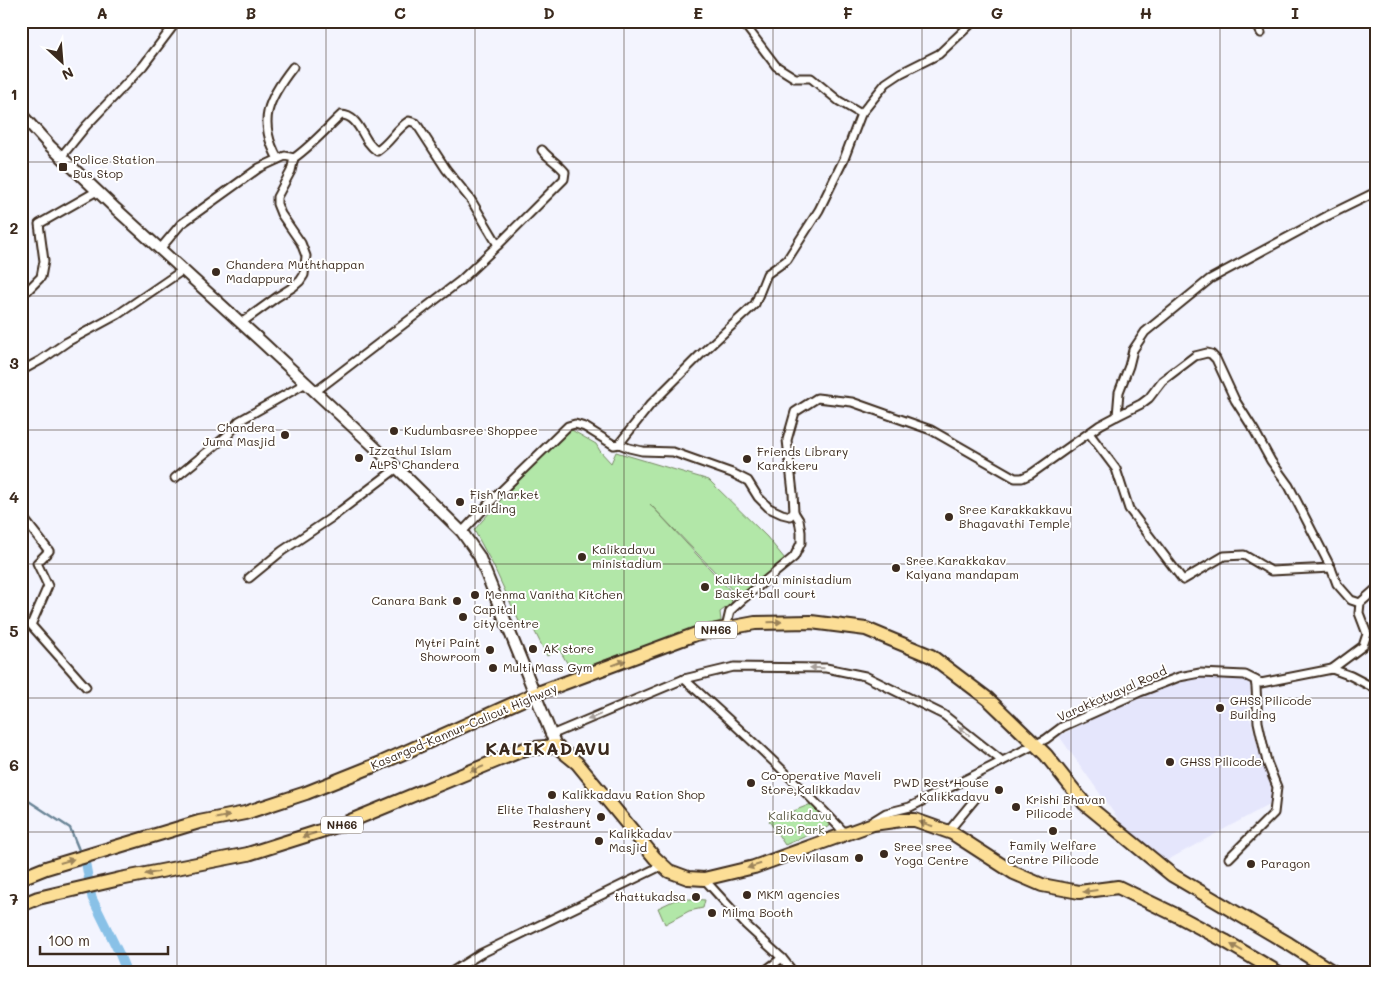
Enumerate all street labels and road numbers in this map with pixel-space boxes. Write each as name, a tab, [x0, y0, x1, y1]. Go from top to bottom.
road number: NH66	[695, 622, 737, 638]
street label: Varakkotvayal Road	[1054, 662, 1169, 724]
street label: Kasargod-Kannur-Calicut Highway	[368, 679, 559, 773]
road number: NH66	[321, 816, 363, 834]

